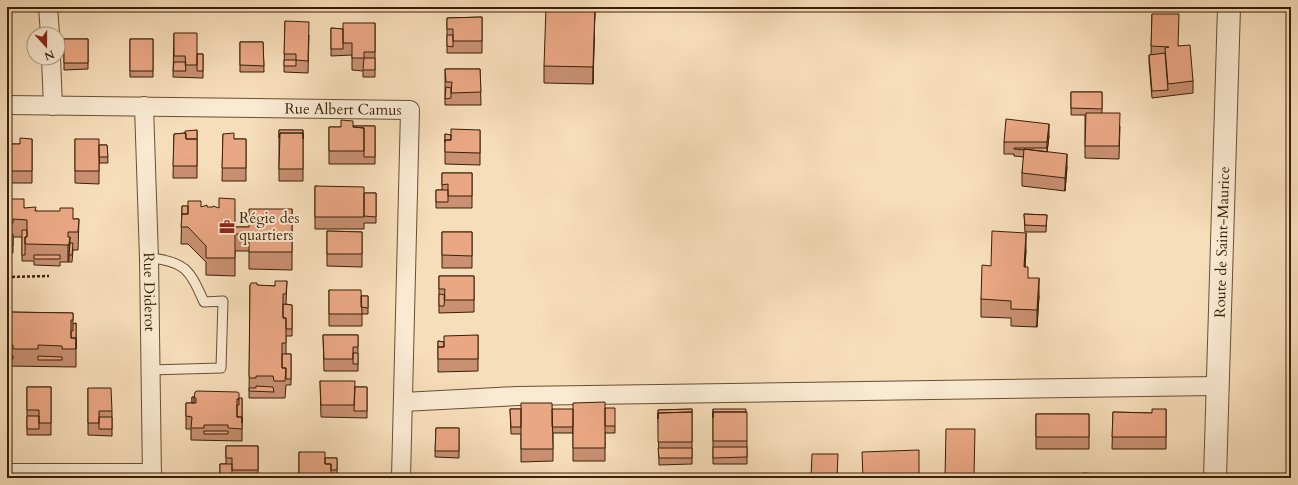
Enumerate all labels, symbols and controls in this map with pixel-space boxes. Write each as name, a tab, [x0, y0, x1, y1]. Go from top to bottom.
north arrow	[26, 26, 66, 66]
text: N	[42, 46, 57, 64]
street label: Rue Albert Camus	[284, 98, 402, 120]
street label: Route de Saint-Maurice	[1210, 166, 1234, 318]
place label: Régie des quartiers	[239, 208, 299, 245]
office icon: Régie des quartiers	[218, 218, 236, 236]
street label: Rue Diderot	[139, 252, 160, 332]

